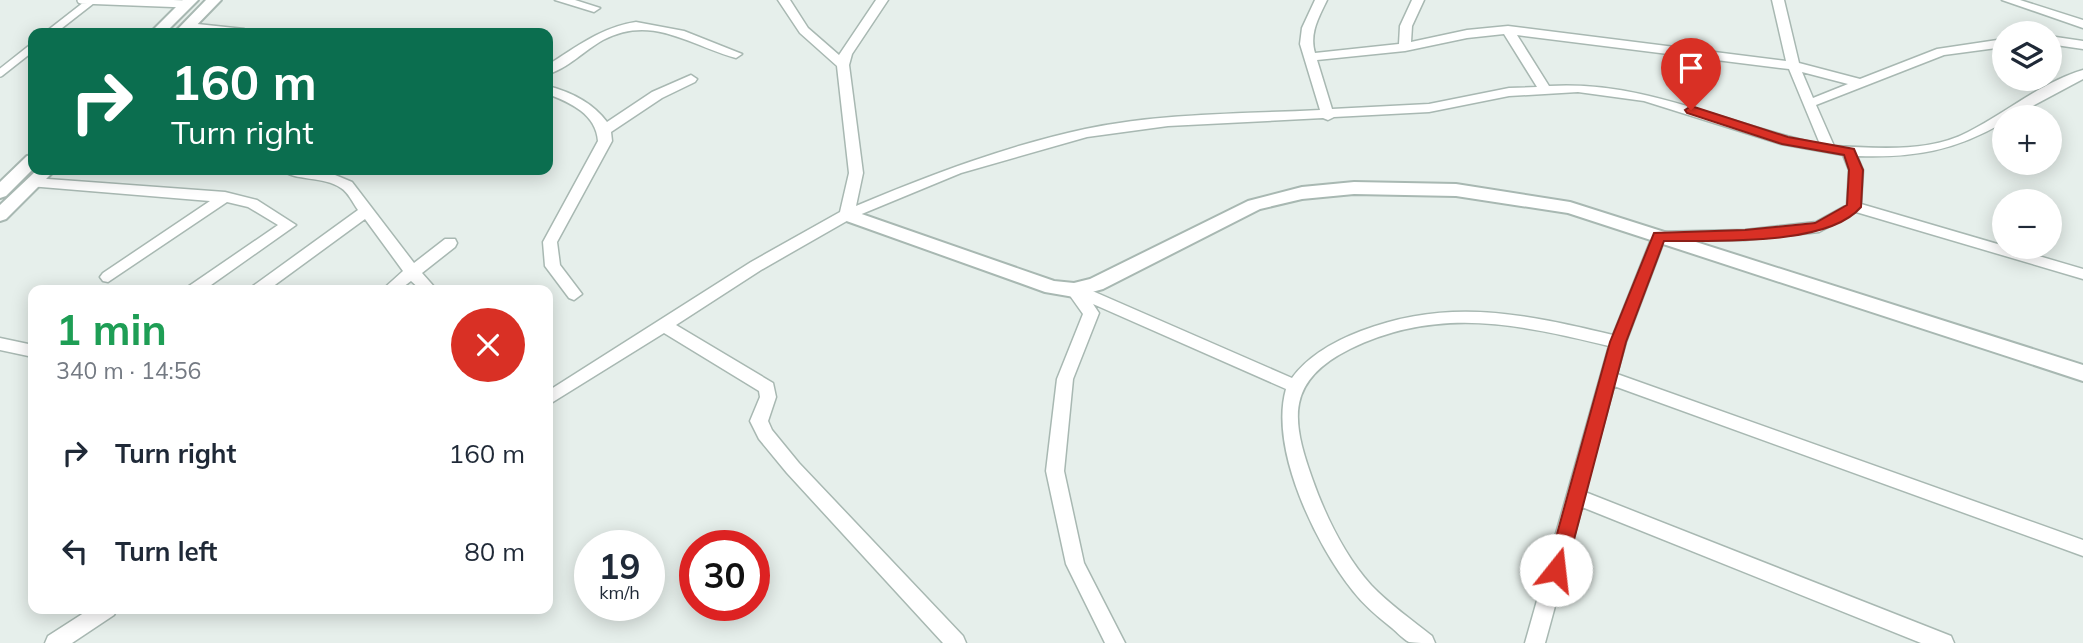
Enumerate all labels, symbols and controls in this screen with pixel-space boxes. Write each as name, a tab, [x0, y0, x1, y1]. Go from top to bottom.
map controls	[1992, 21, 2062, 259]
button: layers	[1992, 21, 2062, 91]
pin	[1661, 38, 1721, 110]
icon: arrive	[1672, 49, 1710, 87]
text: 160 m	[171, 51, 317, 112]
icon: right	[56, 56, 147, 147]
button: +	[1992, 105, 2062, 175]
text: Turn right	[171, 112, 314, 152]
button: −	[1992, 189, 2062, 259]
text: 1 min	[56, 303, 167, 356]
button: close	[451, 308, 525, 382]
text: 340 m · 14:56	[56, 356, 201, 385]
icon: right	[56, 434, 94, 472]
text: Turn right	[115, 437, 236, 470]
text: 160 m	[449, 437, 525, 470]
speed limit sign: 30	[679, 530, 770, 621]
icon: left	[56, 532, 94, 570]
position arrow	[1519, 533, 1593, 607]
text: Turn left	[115, 535, 217, 568]
text: 80 m	[464, 535, 525, 568]
text: 19	[598, 544, 641, 588]
text: km/h	[599, 581, 640, 604]

